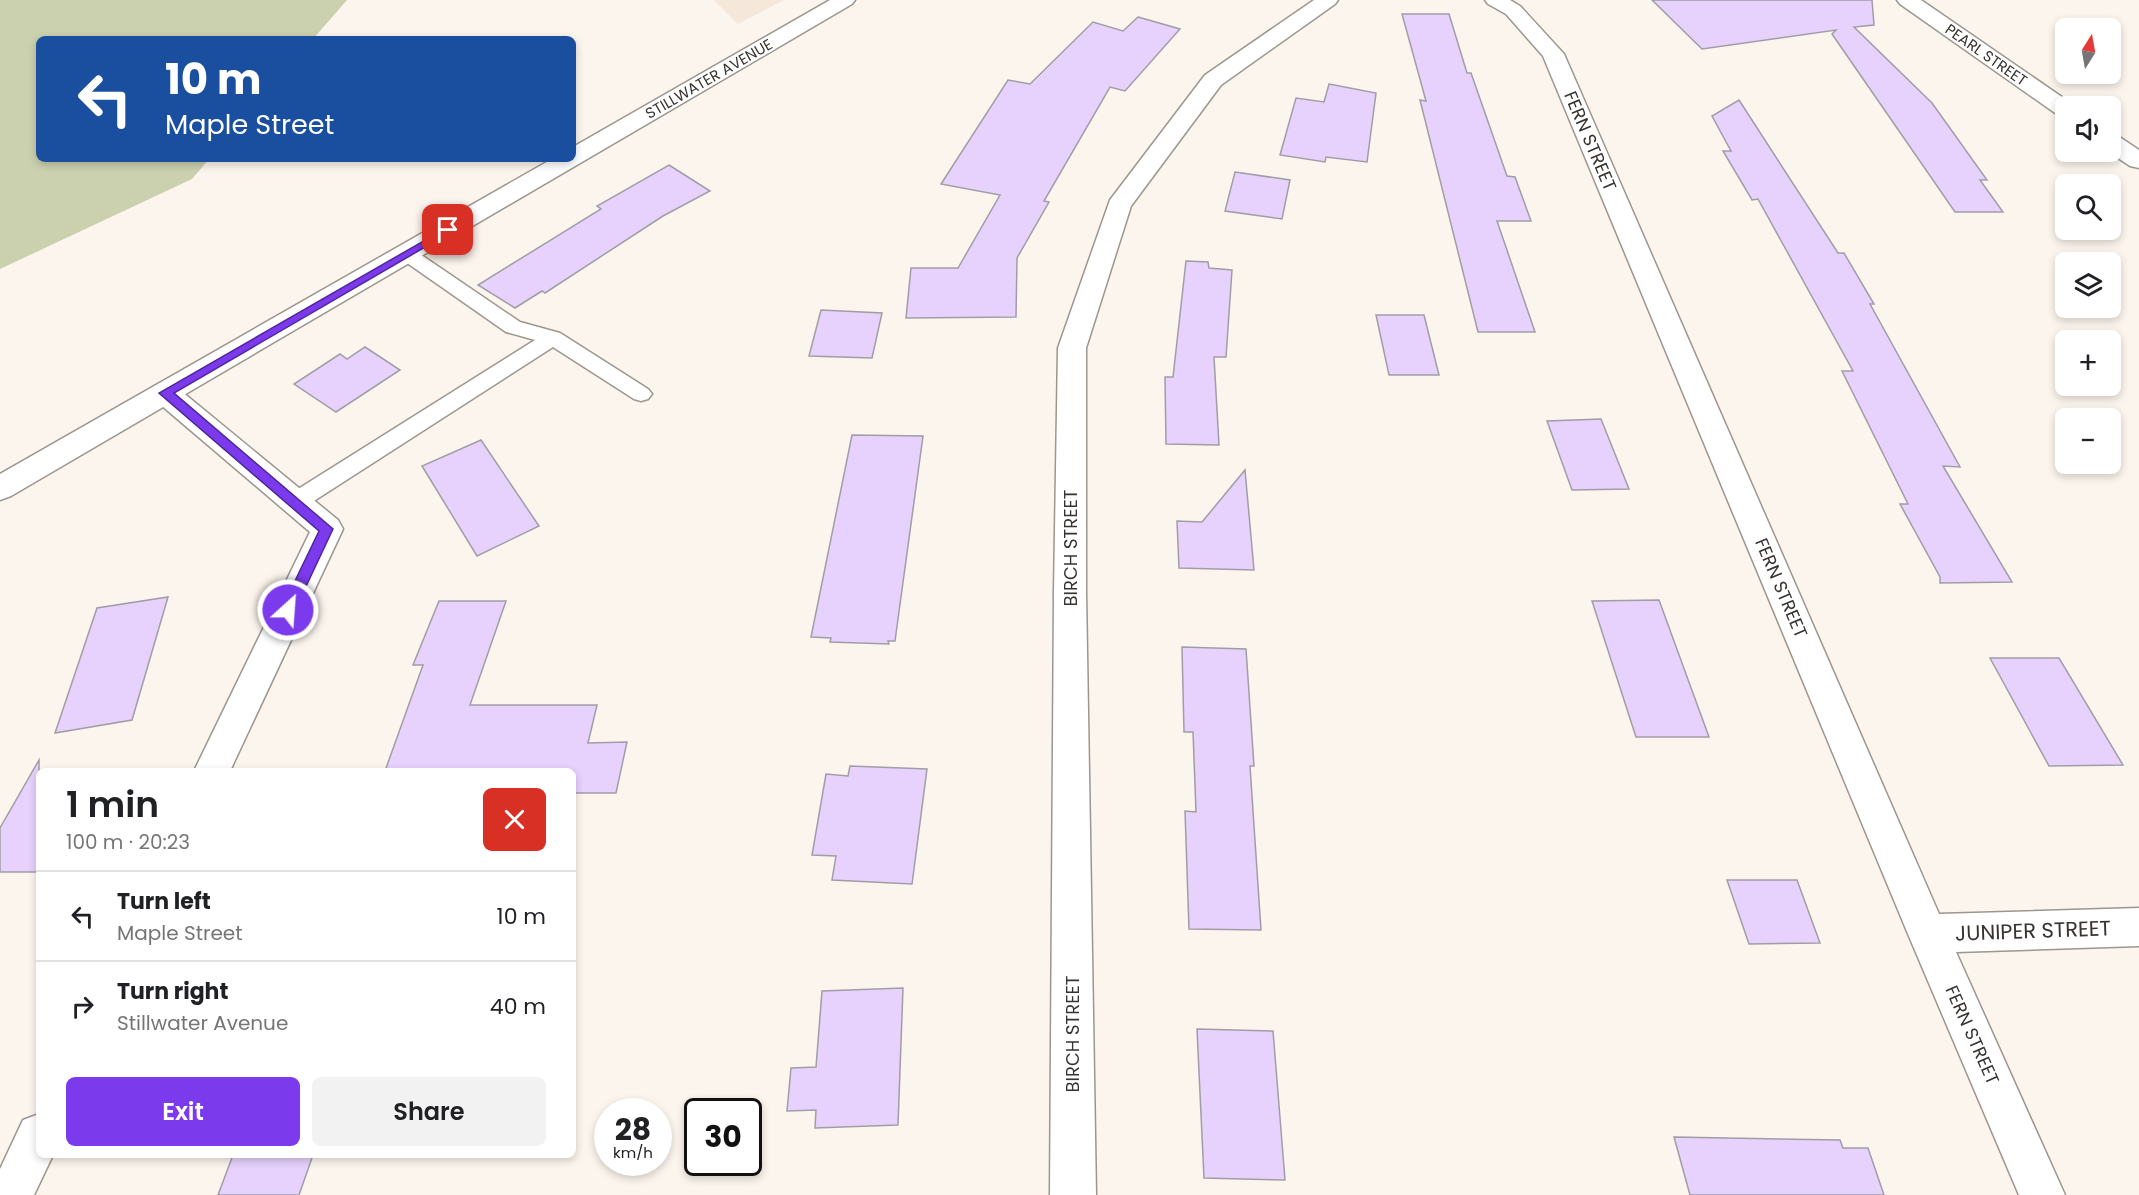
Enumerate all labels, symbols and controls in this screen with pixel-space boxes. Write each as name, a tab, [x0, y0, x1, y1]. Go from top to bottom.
north arrow	[2055, 18, 2121, 84]
map controls	[2055, 18, 2121, 474]
street label: PEARL STREET	[1941, 19, 2031, 91]
street label: STILLWATER AVENUE	[641, 34, 776, 124]
text: 10 m	[165, 50, 262, 109]
icon: left	[66, 60, 144, 138]
street label: FERN STREET	[1558, 87, 1623, 195]
button: sound	[2055, 96, 2121, 162]
text: Maple Street	[165, 106, 334, 143]
button: search	[2055, 174, 2121, 240]
pin	[422, 204, 473, 255]
icon: arrive	[431, 213, 464, 246]
button: layers	[2055, 252, 2121, 318]
button: +	[2055, 330, 2121, 396]
button: −	[2055, 408, 2121, 474]
street label: BIRCH STREET	[1058, 489, 1083, 607]
street label: FERN STREET	[1749, 534, 1814, 642]
position arrow	[256, 578, 320, 642]
text: 1 min	[66, 779, 159, 830]
button: close	[483, 788, 546, 851]
text: 100 m · 20:23	[66, 828, 190, 856]
text: Turn left	[117, 886, 211, 917]
icon: left	[66, 900, 99, 933]
text: 10 m	[497, 901, 546, 932]
street label: JUNIPER STREET	[1955, 913, 2111, 948]
text: Maple Street	[117, 919, 242, 947]
street label: BIRCH STREET	[1060, 975, 1085, 1093]
text: Turn right	[117, 976, 228, 1007]
street label: FERN STREET	[1939, 981, 2006, 1089]
icon: right	[66, 990, 99, 1023]
text: 40 m	[490, 991, 546, 1022]
text: Stillwater Avenue	[117, 1009, 288, 1037]
button: Exit	[66, 1077, 300, 1146]
button: Share	[312, 1077, 546, 1146]
speed limit sign: 30	[684, 1098, 762, 1176]
text: 28	[615, 1108, 651, 1151]
text: km/h	[613, 1142, 653, 1163]

